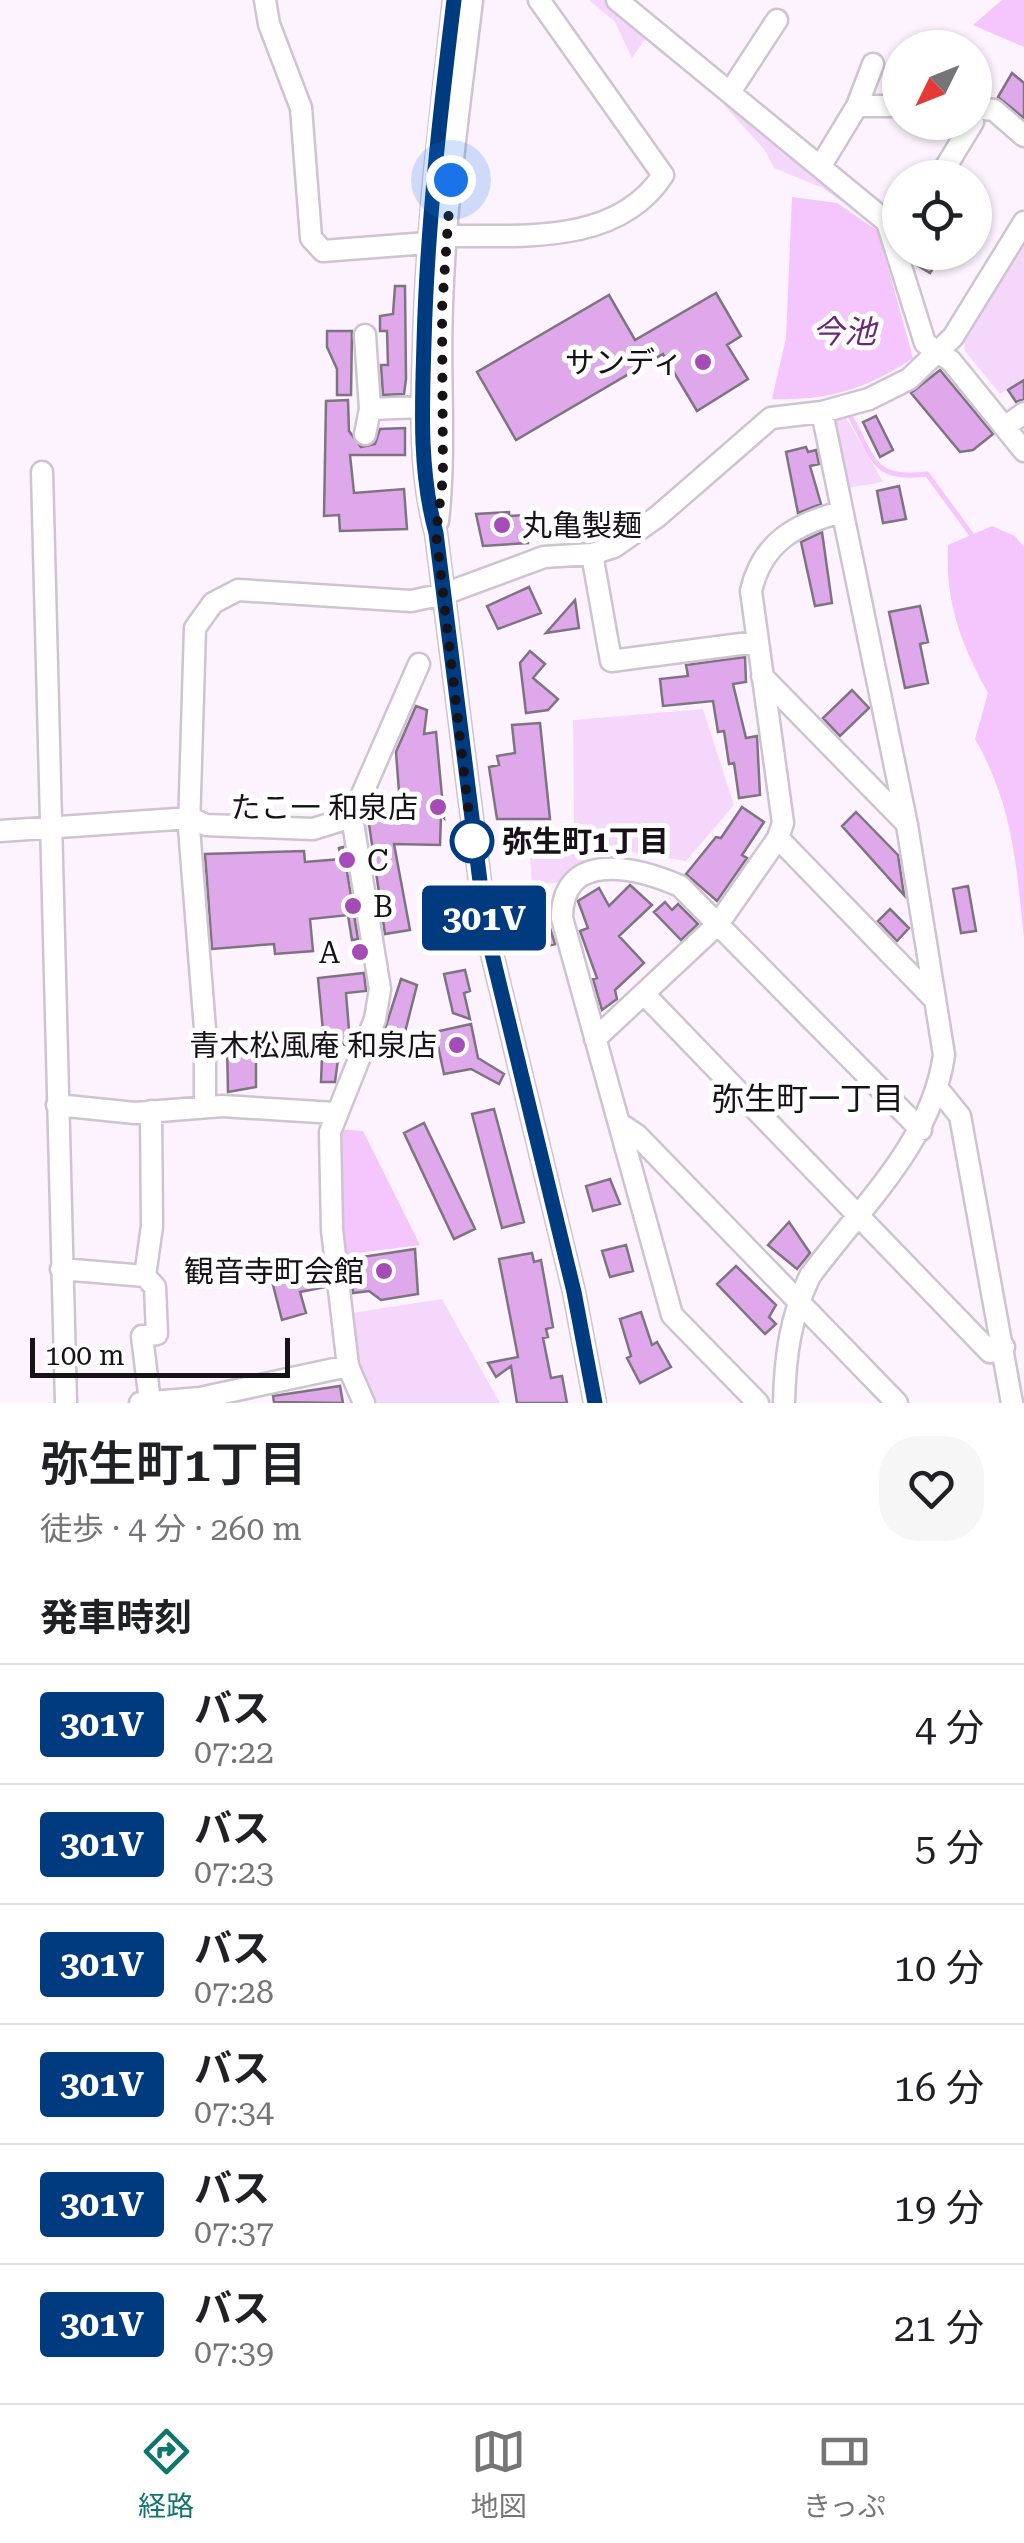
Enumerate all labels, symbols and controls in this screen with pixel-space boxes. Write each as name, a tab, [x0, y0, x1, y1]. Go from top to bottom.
north arrow	[882, 30, 992, 140]
map controls	[882, 30, 992, 270]
your location	[426, 155, 476, 205]
button: locate	[882, 160, 992, 270]
water label: 今池	[812, 313, 879, 351]
place label: サンディ	[565, 345, 683, 380]
marker: サンディ	[692, 351, 714, 373]
place label: 丸亀製麺	[522, 508, 642, 543]
marker: 丸亀製麺	[491, 514, 513, 536]
place label: たこ一 和泉店	[230, 790, 418, 825]
marker: たこ一 和泉店	[427, 796, 449, 818]
marker: 弥生町1丁目	[451, 820, 493, 862]
place label: 弥生町1丁目	[502, 824, 669, 859]
place label: C	[367, 843, 389, 878]
marker: C	[336, 849, 358, 871]
line badge: 301V	[414, 886, 554, 950]
place label: B	[373, 889, 393, 924]
marker: B	[342, 895, 364, 917]
text: 301V	[442, 898, 526, 939]
place label: A	[319, 935, 340, 970]
marker: A	[349, 941, 371, 963]
place label: 青木松風庵 和泉店	[189, 1028, 437, 1063]
marker: 青木松風庵 和泉店	[446, 1034, 468, 1056]
district label: 弥生町一丁目	[712, 1080, 904, 1118]
place label: 観音寺町会館	[184, 1254, 364, 1289]
marker: 観音寺町会館	[373, 1260, 395, 1282]
scale bar	[30, 1333, 290, 1378]
text: 100 m	[45, 1339, 125, 1372]
button: heart	[879, 1436, 984, 1541]
text: 弥生町1丁目	[40, 1437, 307, 1493]
text: 徒歩 · 4 分 · 260 m	[40, 1510, 302, 1548]
text: 発車時刻	[40, 1596, 192, 1640]
text: バス	[194, 1687, 270, 1731]
text: 301V	[60, 1704, 144, 1745]
text: 4 分	[915, 1706, 984, 1750]
text: 07:22	[194, 1733, 274, 1771]
text: バス	[194, 1807, 270, 1851]
text: 301V	[60, 1824, 144, 1865]
text: 5 分	[915, 1826, 984, 1870]
text: 07:23	[194, 1853, 274, 1891]
text: バス	[194, 1927, 270, 1971]
text: 301V	[60, 1944, 144, 1985]
text: 10 分	[894, 1946, 984, 1990]
text: 07:28	[194, 1973, 274, 2011]
text: バス	[194, 2047, 270, 2091]
text: 301V	[60, 2064, 144, 2105]
text: 16 分	[894, 2066, 984, 2110]
text: 07:34	[194, 2093, 274, 2131]
text: バス	[194, 2167, 270, 2211]
text: 301V	[60, 2184, 144, 2225]
text: 19 分	[894, 2186, 984, 2230]
text: 07:37	[194, 2213, 274, 2251]
text: バス	[194, 2287, 270, 2331]
text: 301V	[60, 2304, 144, 2345]
text: 21 分	[894, 2306, 984, 2350]
text: 07:39	[194, 2333, 274, 2371]
tab: 経路	[138, 2424, 194, 2524]
tab: 地図	[471, 2424, 527, 2524]
tab: きっぷ	[803, 2424, 886, 2524]

